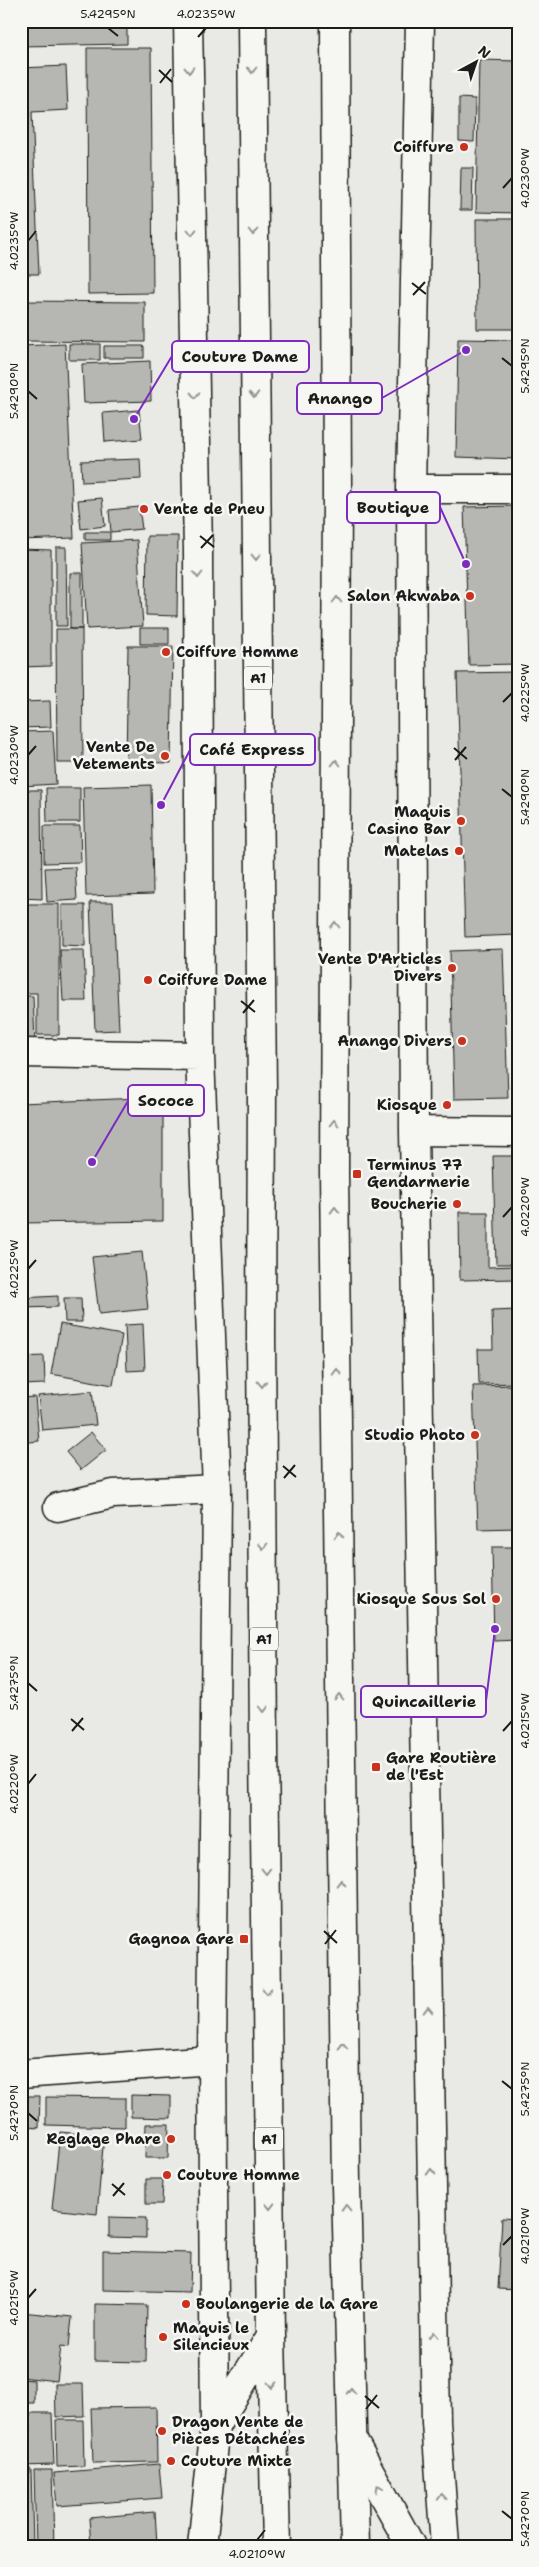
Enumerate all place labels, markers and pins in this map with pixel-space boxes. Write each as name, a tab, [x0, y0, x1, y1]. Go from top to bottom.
place label: Coiffure	[393, 137, 454, 157]
marker: Coiffure	[458, 141, 470, 153]
callout: Couture Dame	[172, 341, 309, 372]
callout: Anango	[297, 383, 382, 414]
callout: Boutique	[347, 492, 440, 523]
place label: Vente de Pneu	[154, 499, 265, 519]
marker: Vente de Pneu	[138, 503, 150, 515]
place label: Salon Akwaba	[347, 586, 461, 606]
marker: Salon Akwaba	[464, 590, 476, 602]
place label: Coiffure Homme	[176, 642, 299, 662]
marker: Coiffure Homme	[160, 646, 172, 658]
callout: Café Express	[190, 734, 315, 765]
place label: Vente De Vetements	[73, 737, 155, 774]
marker: Vente De Vetements	[159, 750, 171, 762]
place label: Maquis Casino Bar	[367, 802, 451, 839]
marker: Maquis Casino Bar	[455, 815, 467, 827]
place label: Matelas	[384, 841, 449, 861]
marker: Matelas	[453, 845, 465, 857]
place label: Vente D'Articles Divers	[318, 949, 442, 986]
marker: Vente D'Articles Divers	[446, 962, 458, 974]
place label: Coiffure Dame	[158, 970, 267, 990]
marker: Coiffure Dame	[142, 974, 154, 986]
place label: Anango Divers	[337, 1031, 452, 1051]
marker: Anango Divers	[456, 1035, 468, 1047]
callout: Sococe	[128, 1085, 204, 1116]
place label: Kiosque	[377, 1095, 437, 1115]
marker: Kiosque	[441, 1099, 453, 1111]
place label: Terminus 77 Gendarmerie	[367, 1155, 470, 1192]
marker: Terminus 77 Gendarmerie	[351, 1168, 363, 1180]
place label: Boucherie	[371, 1194, 447, 1214]
marker: Boucherie	[451, 1198, 463, 1210]
place label: Studio Photo	[364, 1425, 465, 1445]
marker: Studio Photo	[469, 1429, 481, 1441]
place label: Kiosque Sous Sol	[356, 1589, 486, 1609]
marker: Kiosque Sous Sol	[490, 1593, 502, 1605]
callout: Quincaillerie	[361, 1686, 486, 1717]
place label: Gare Routière de l'Est	[386, 1748, 497, 1785]
marker: Gare Routière de l'Est	[370, 1761, 382, 1773]
place label: Gagnoa Gare	[128, 1929, 234, 1949]
marker: Gagnoa Gare	[238, 1933, 250, 1945]
place label: Reglage Phare	[46, 2129, 161, 2149]
marker: Reglage Phare	[165, 2133, 177, 2145]
place label: Couture Homme	[177, 2165, 300, 2185]
marker: Couture Homme	[161, 2169, 173, 2181]
place label: Boulangerie de la Gare	[196, 2294, 378, 2314]
marker: Boulangerie de la Gare	[180, 2298, 192, 2310]
place label: Maquis le Silencieux	[173, 2318, 250, 2355]
marker: Maquis le Silencieux	[157, 2331, 169, 2343]
place label: Dragon Vente de Pièces Détachées	[172, 2412, 305, 2449]
marker: Dragon Vente de Pièces Détachées	[156, 2425, 168, 2437]
place label: Couture Mixte	[181, 2451, 292, 2471]
marker: Couture Mixte	[165, 2455, 177, 2467]

